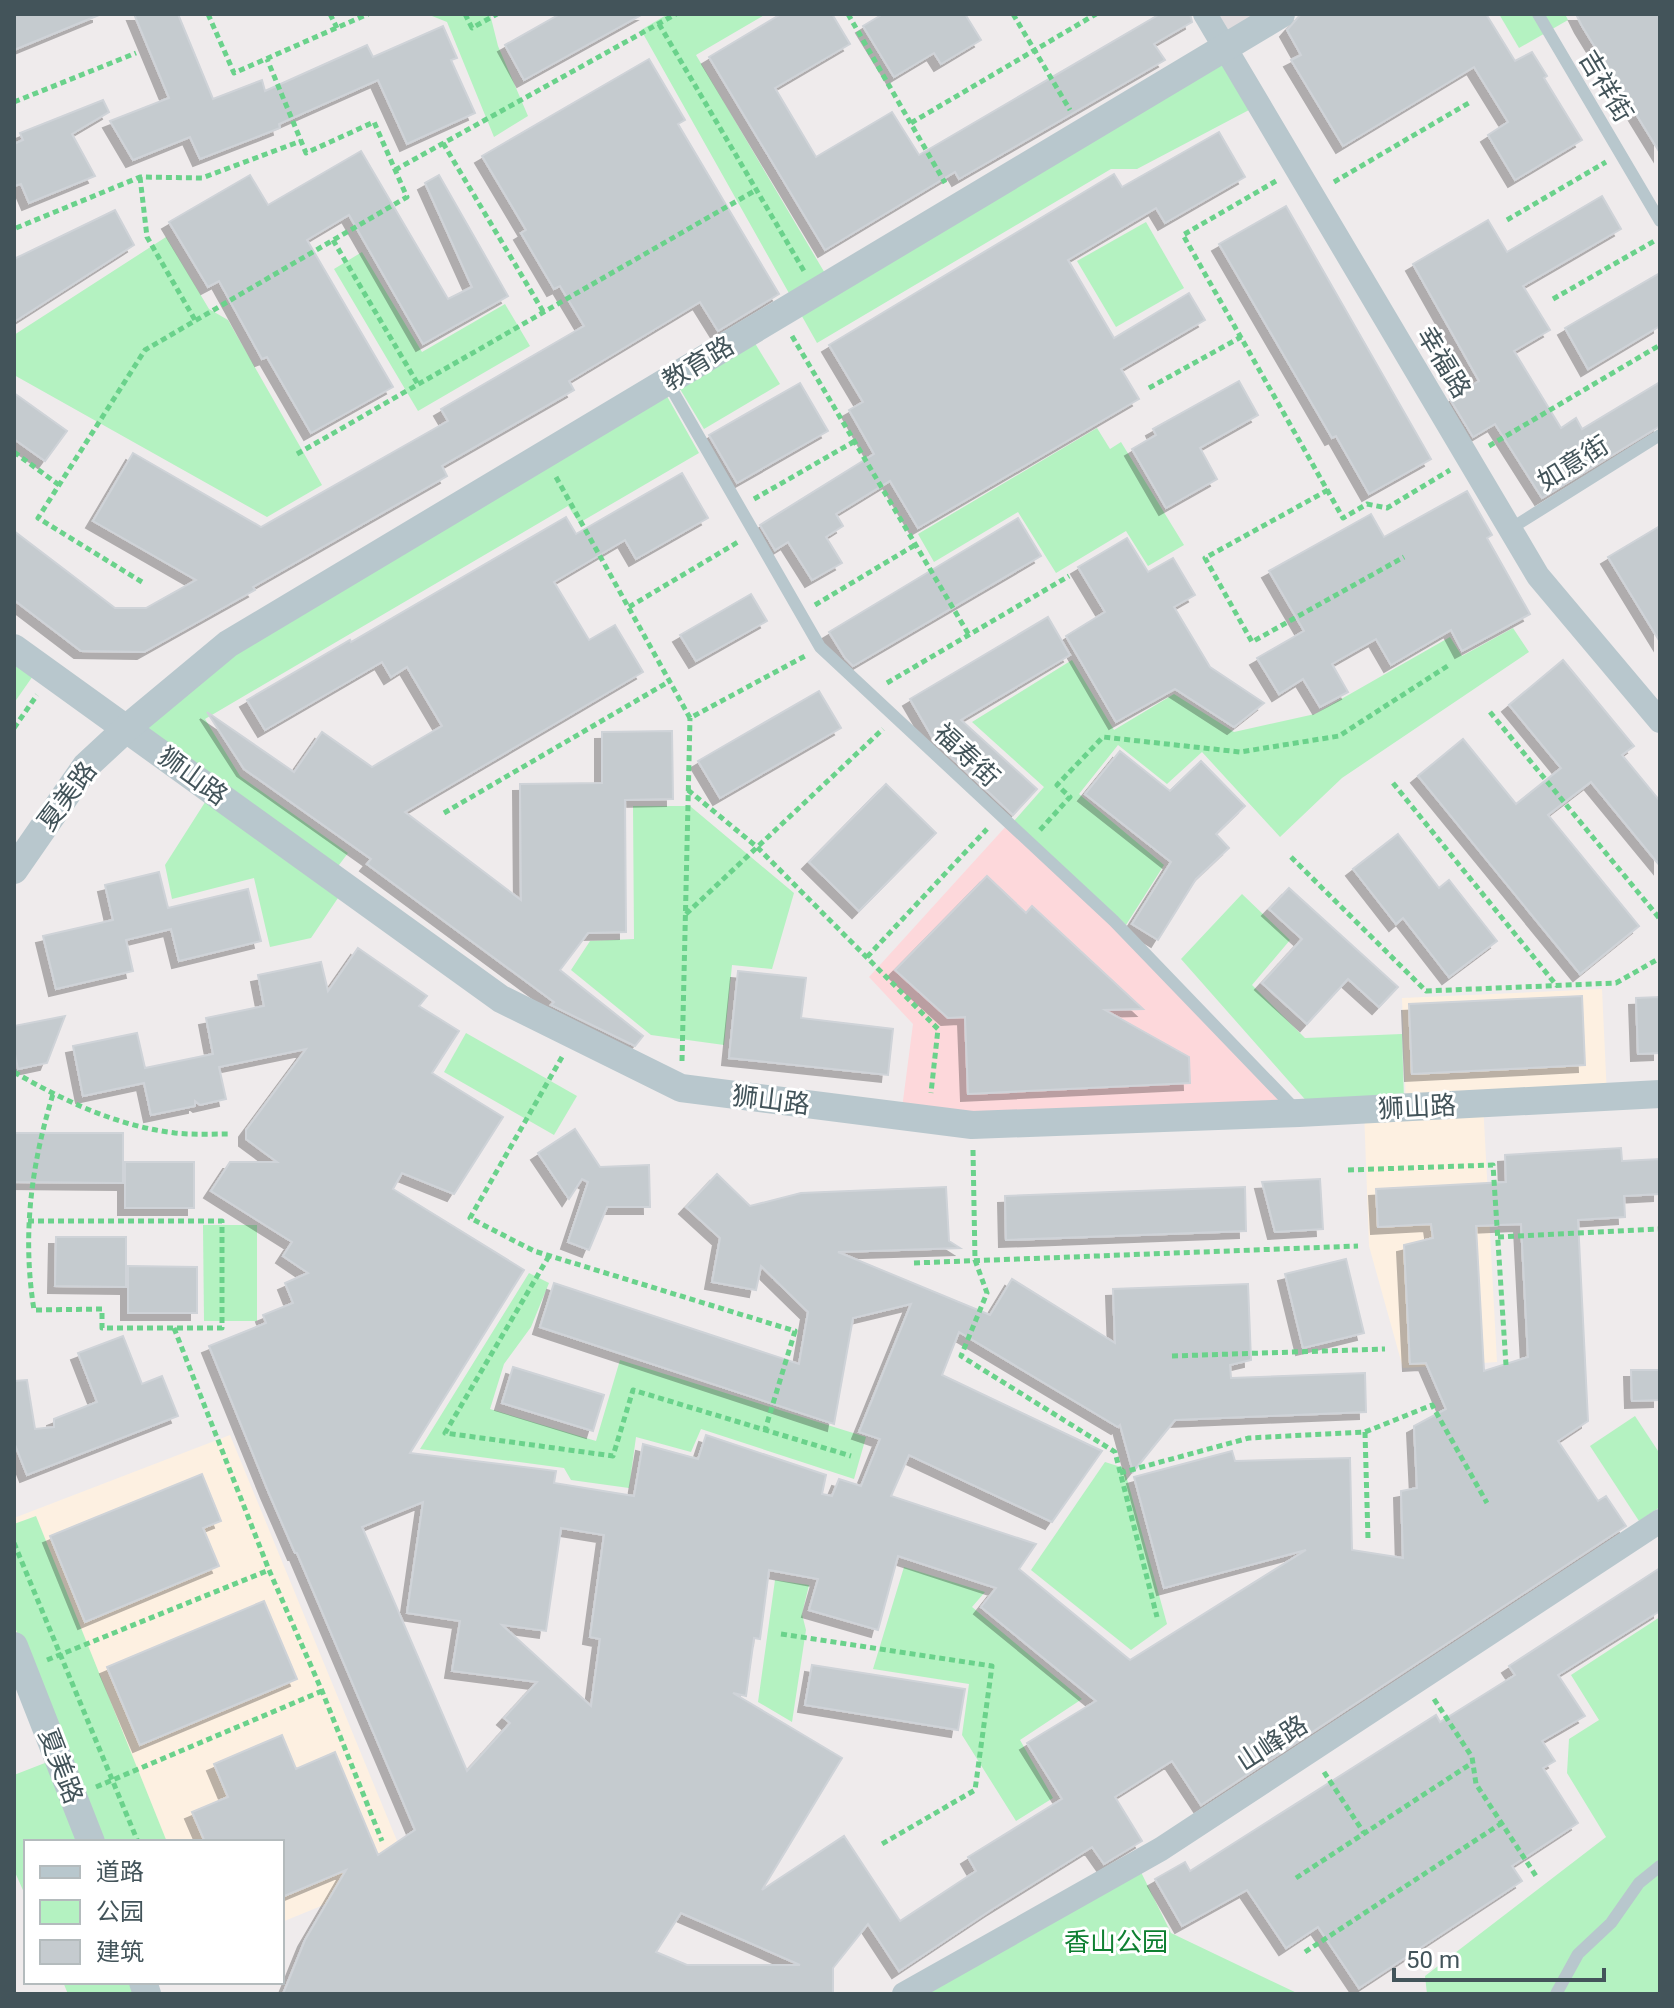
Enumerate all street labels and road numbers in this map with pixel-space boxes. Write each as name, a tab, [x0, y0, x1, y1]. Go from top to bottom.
street label: 吉祥街	[1573, 45, 1639, 127]
street label: 幸福路	[1411, 321, 1477, 403]
street label: 教育路	[657, 330, 739, 396]
street label: 如意街	[1532, 430, 1614, 496]
street label: 福寿街	[928, 717, 1006, 793]
street label: 狮山路	[153, 741, 233, 811]
street label: 夏美路	[32, 756, 102, 836]
street label: 狮山路	[730, 1080, 812, 1120]
street label: 狮山路	[1377, 1090, 1457, 1124]
street label: 山峰路	[1231, 1709, 1313, 1777]
street label: 夏美路	[33, 1724, 89, 1808]

